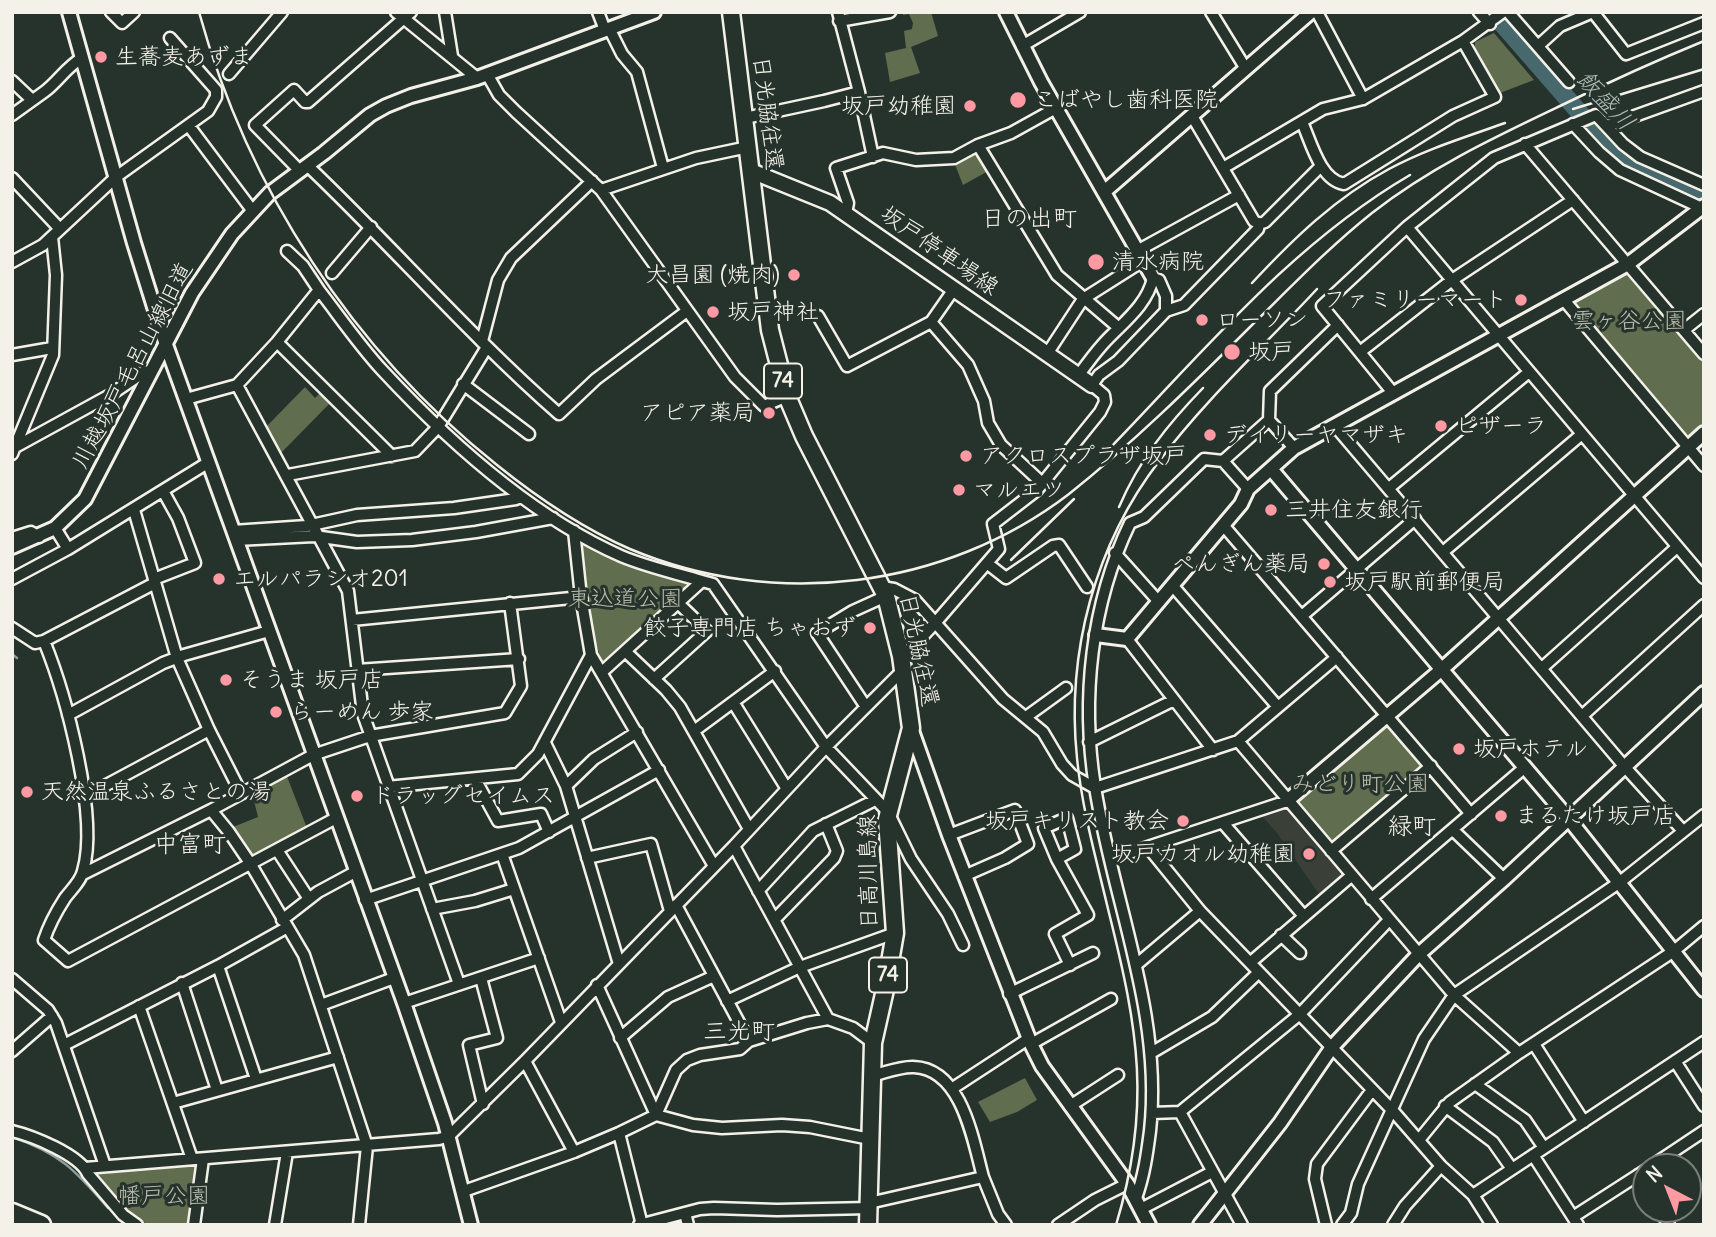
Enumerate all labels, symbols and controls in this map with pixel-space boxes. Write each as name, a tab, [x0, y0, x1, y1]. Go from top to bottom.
place label: 生蕎麦あずま	[115, 43, 253, 71]
marker: 生蕎麦あずま	[93, 49, 109, 65]
street label: 日光脇往還	[746, 54, 788, 172]
water label: 飯盛川	[1570, 65, 1640, 137]
place label: こばやし歯科医院	[1034, 86, 1218, 114]
marker: こばやし歯科医院	[1008, 90, 1028, 110]
place label: 坂戸幼稚園	[841, 92, 956, 120]
marker: 坂戸幼稚園	[962, 98, 978, 114]
street label: 坂戸停車場線	[875, 200, 1003, 302]
district label: 日の出町	[981, 205, 1077, 233]
place label: 清水病院	[1112, 248, 1204, 276]
marker: 清水病院	[1086, 252, 1106, 272]
street label: 川越坂戸毛呂山線旧道	[67, 258, 199, 474]
place label: 大昌園 (焼肉)	[646, 261, 780, 289]
marker: 大昌園 (焼肉)	[786, 267, 802, 283]
place label: ファミリーマート	[1323, 286, 1507, 314]
marker: ファミリーマート	[1513, 292, 1529, 308]
place label: 坂戸神社	[727, 298, 819, 326]
marker: 坂戸神社	[705, 304, 721, 320]
place label: ローソン	[1216, 306, 1308, 334]
park label: 雲ヶ谷公園	[1572, 307, 1686, 335]
marker: ローソン	[1194, 312, 1210, 328]
place label: 坂戸	[1248, 338, 1294, 366]
marker: 坂戸	[1222, 342, 1242, 362]
road number: 74	[764, 364, 802, 398]
place label: アピア薬局	[640, 399, 755, 427]
marker: アピア薬局	[761, 405, 777, 421]
place label: ピザーラ	[1455, 412, 1547, 440]
marker: ピザーラ	[1433, 418, 1449, 434]
place label: デイリーヤマザキ	[1224, 421, 1408, 449]
marker: デイリーヤマザキ	[1202, 427, 1218, 443]
place label: アクロスプラザ坂戸	[980, 442, 1187, 470]
marker: アクロスプラザ坂戸	[958, 448, 974, 464]
place label: マルエツ	[973, 476, 1065, 504]
marker: マルエツ	[951, 482, 967, 498]
place label: 三井住友銀行	[1285, 496, 1423, 524]
marker: 三井住友銀行	[1263, 502, 1279, 518]
place label: ぺんぎん薬局	[1172, 550, 1310, 578]
marker: ぺんぎん薬局	[1316, 556, 1332, 572]
place label: エルパラシオ201	[233, 565, 408, 593]
place label: 坂戸駅前郵便局	[1344, 568, 1505, 596]
marker: エルパラシオ201	[211, 571, 227, 587]
marker: 坂戸駅前郵便局	[1322, 574, 1338, 590]
park label: 東込道公園	[568, 585, 682, 613]
street label: 日光脇往還	[893, 591, 943, 709]
place label: 餃子専門店 ちゃおず	[644, 614, 856, 642]
marker: 餃子専門店 ちゃおず	[862, 620, 878, 636]
place label: そうま 坂戸店	[240, 666, 383, 694]
marker: そうま 坂戸店	[218, 672, 234, 688]
place label: らーめん 歩家	[290, 698, 433, 726]
marker: らーめん 歩家	[268, 704, 284, 720]
place label: 坂戸ホテル	[1473, 735, 1588, 763]
marker: 坂戸ホテル	[1451, 741, 1467, 757]
park label: みどり町公園	[1291, 770, 1429, 798]
place label: 天然温泉ふるさとの湯	[41, 778, 271, 806]
place label: ドラッグセイムス	[371, 782, 555, 810]
marker: 天然温泉ふるさとの湯	[19, 784, 35, 800]
marker: ドラッグセイムス	[349, 788, 365, 804]
place label: まるたけ坂戸店	[1515, 802, 1676, 830]
place label: 坂戸キリスト教会	[985, 807, 1169, 835]
marker: まるたけ坂戸店	[1493, 808, 1509, 824]
marker: 坂戸キリスト教会	[1175, 813, 1191, 829]
district label: 緑町	[1388, 813, 1436, 841]
street label: 日高川島線	[854, 814, 884, 930]
district label: 中富町	[154, 831, 226, 859]
place label: 坂戸カオル幼稚園	[1111, 840, 1295, 868]
marker: 坂戸カオル幼稚園	[1301, 846, 1317, 862]
road number: 74	[869, 958, 907, 992]
district label: 三光町	[703, 1018, 775, 1046]
north arrow	[1632, 1153, 1702, 1223]
text: N	[1641, 1161, 1667, 1187]
park label: 幡戸公園	[118, 1182, 210, 1210]

